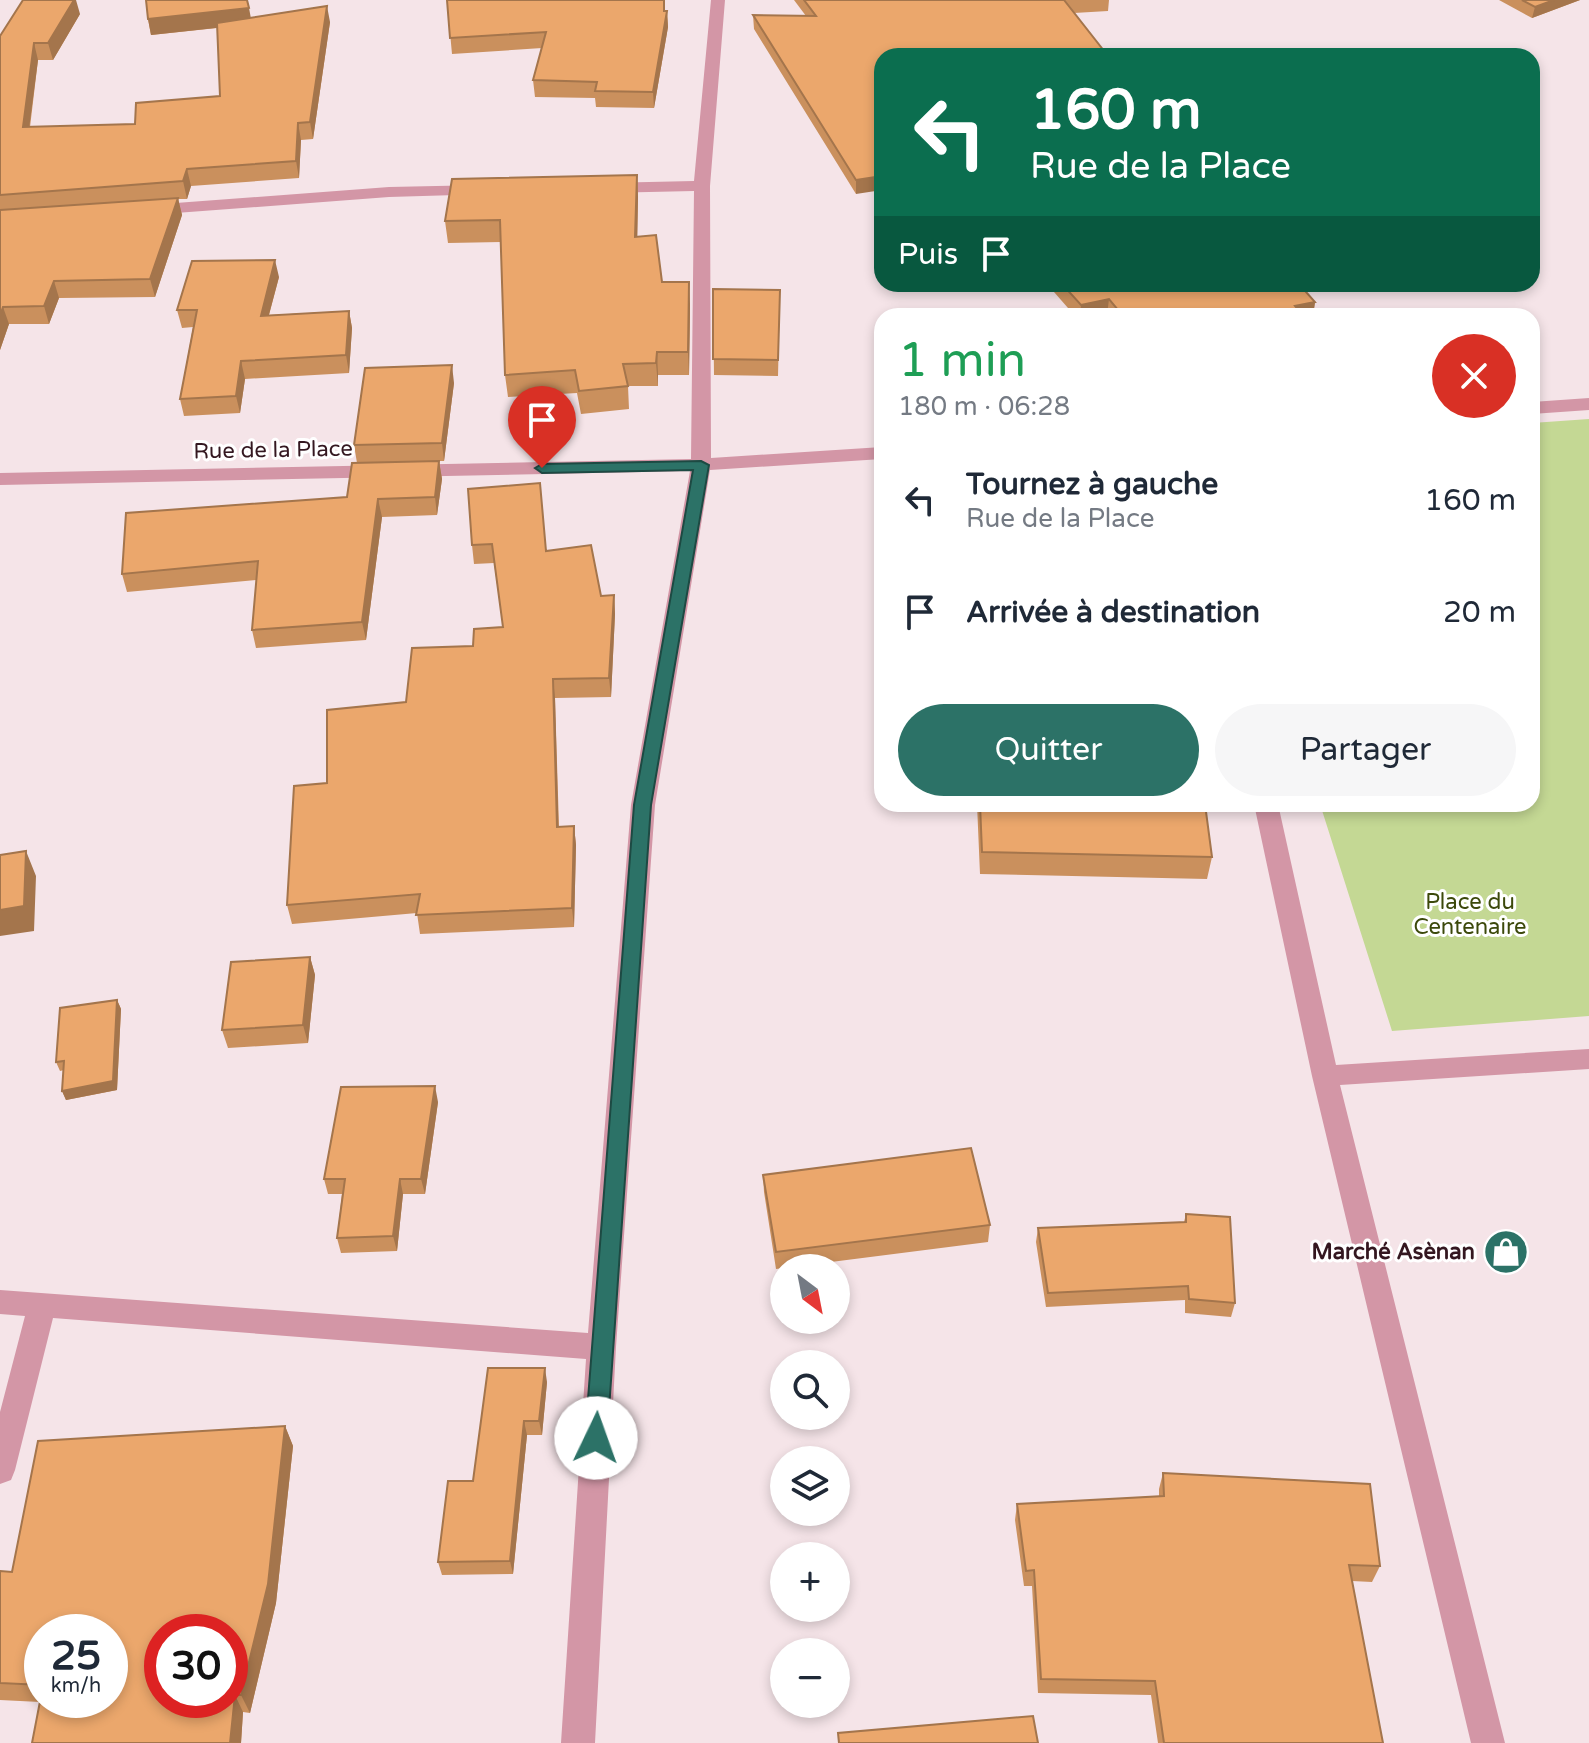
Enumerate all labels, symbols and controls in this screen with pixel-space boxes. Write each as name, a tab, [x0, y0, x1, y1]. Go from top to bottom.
text: 160 m	[1030, 77, 1201, 144]
icon: left	[898, 80, 1002, 184]
text: Rue de la Place	[1030, 145, 1291, 188]
icon: arrive	[974, 232, 1018, 276]
text: Puis	[898, 236, 958, 273]
text: 1 min	[898, 332, 1026, 390]
button: close	[1432, 334, 1516, 418]
pin	[508, 386, 576, 468]
text: 180 m · 06:28	[898, 391, 1070, 422]
icon: arrive	[520, 398, 564, 442]
street label: Rue de la Place	[193, 436, 353, 464]
text: Tournez à gauche	[966, 466, 1218, 503]
icon: left	[898, 478, 942, 522]
text: 160 m	[1424, 482, 1516, 519]
text: Rue de la Place	[966, 503, 1154, 534]
icon: arrive	[898, 590, 942, 634]
text: Arrivée à destination	[966, 594, 1260, 631]
text: 20 m	[1443, 594, 1516, 631]
button: Quitter	[898, 704, 1199, 796]
button: Partager	[1215, 704, 1516, 796]
park label: Place du Centenaire	[1413, 889, 1527, 940]
shop icon: Marché Asènan	[1482, 1228, 1530, 1276]
place label: Marché Asènan	[1311, 1239, 1475, 1265]
north arrow	[770, 1254, 850, 1334]
map controls	[770, 1254, 850, 1718]
button: search	[770, 1350, 850, 1430]
position arrow	[554, 1396, 638, 1480]
button: layers	[770, 1446, 850, 1526]
button: +	[770, 1542, 850, 1622]
speed limit sign: 30	[144, 1614, 248, 1718]
text: 25	[51, 1632, 101, 1680]
button: −	[770, 1638, 850, 1718]
text: km/h	[51, 1674, 101, 1698]

